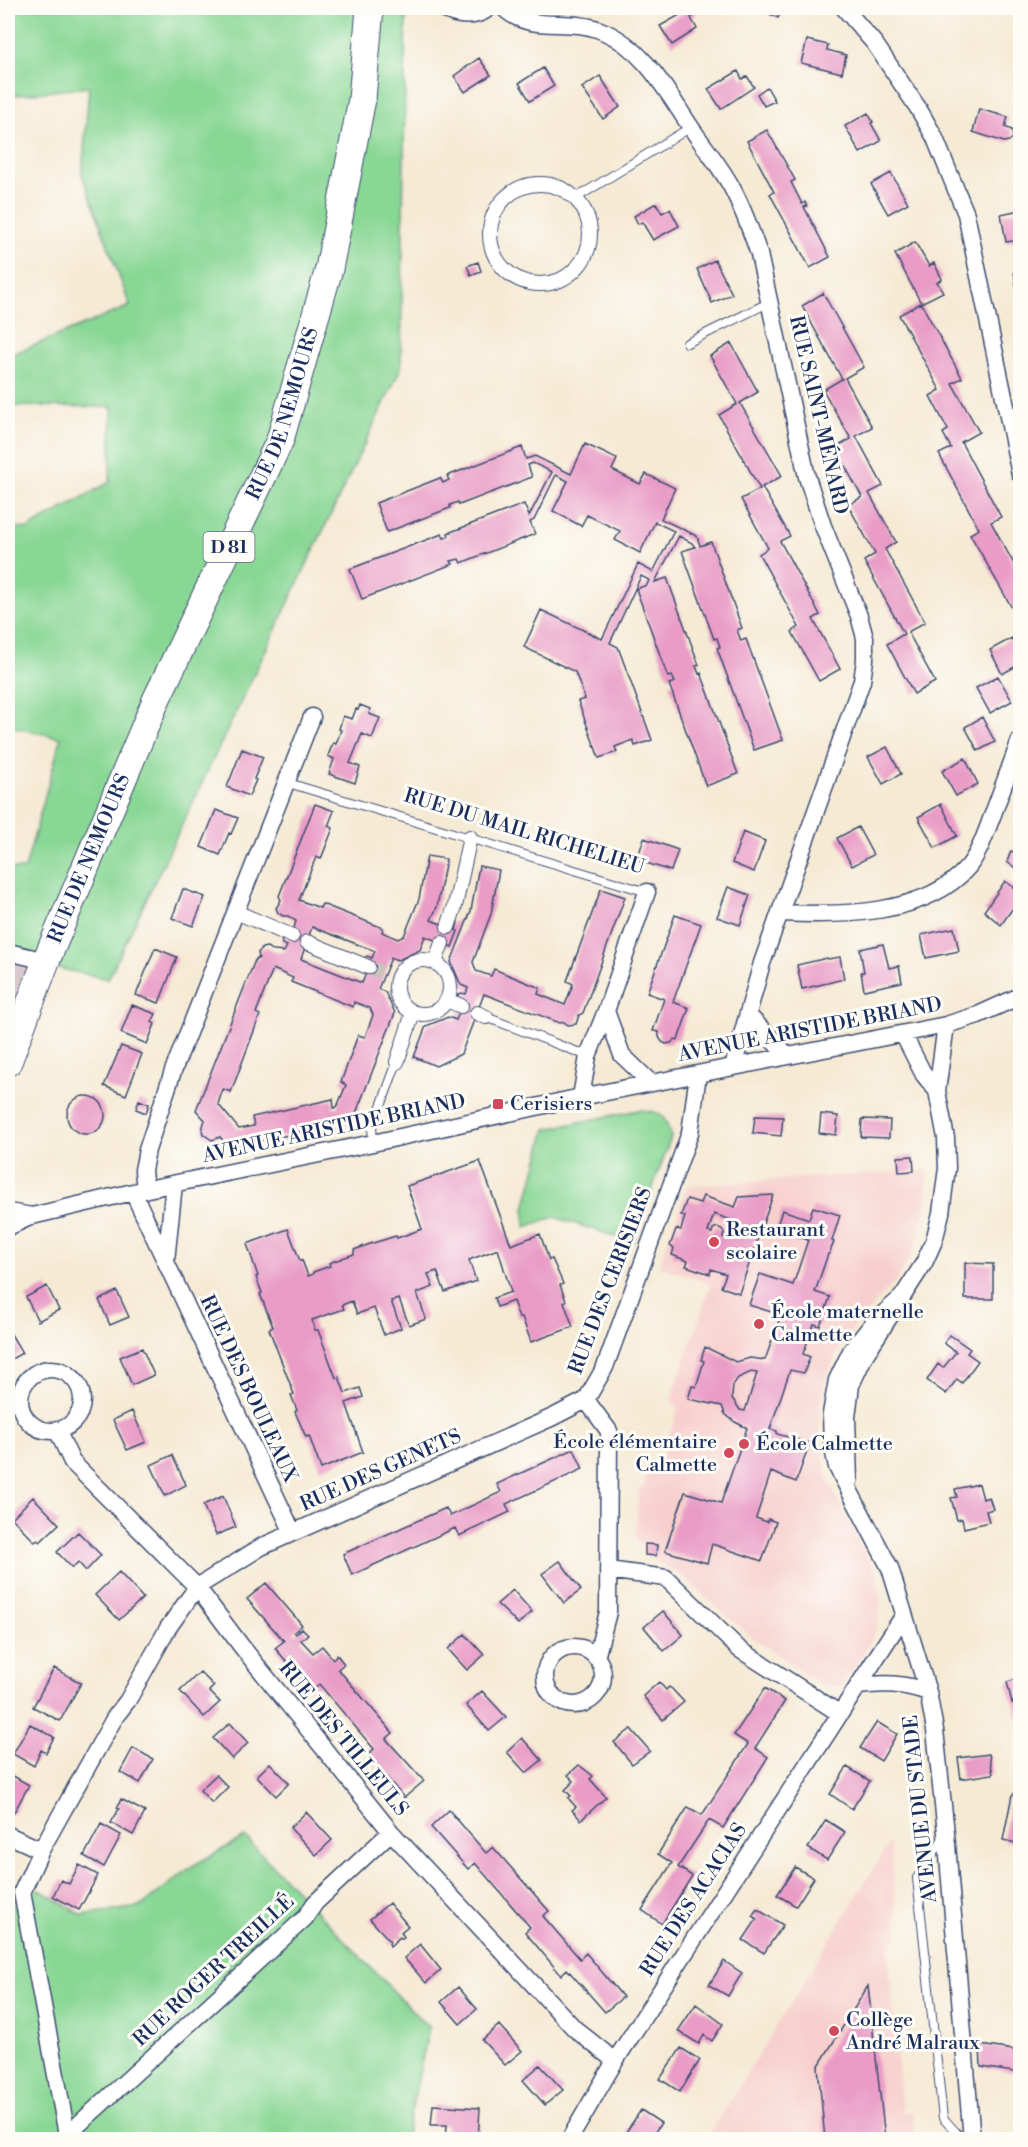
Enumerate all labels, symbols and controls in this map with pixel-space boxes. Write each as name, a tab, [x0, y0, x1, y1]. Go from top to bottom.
street label: RUE SAINT-MÉNARD	[783, 313, 854, 517]
street label: RUE DE NEMOURS	[241, 324, 324, 504]
road number: D 81	[204, 532, 254, 562]
street label: RUE DE NEMOURS	[42, 770, 136, 947]
street label: RUE DU MAIL RICHELIEU	[401, 783, 648, 881]
street label: AVENUE ARISTIDE BRIAND	[675, 992, 944, 1068]
street label: AVENUE ARISTIDE BRIAND	[199, 1089, 468, 1169]
place label: Cerisiers	[510, 1092, 592, 1117]
marker: Cerisiers	[491, 1097, 505, 1111]
street label: RUE DES CERISIERS	[564, 1184, 658, 1378]
place label: Restaurant scolaire	[726, 1218, 825, 1266]
marker: Restaurant scolaire	[707, 1235, 721, 1249]
street label: RUE DES BOULEAUX	[194, 1292, 303, 1487]
place label: École maternelle Calmette	[771, 1299, 924, 1348]
marker: École maternelle Calmette	[752, 1317, 766, 1331]
street label: RUE DES GENETS	[297, 1424, 465, 1518]
place label: École élémentaire Calmette	[553, 1429, 717, 1478]
place label: École Calmette	[756, 1431, 893, 1457]
marker: École Calmette	[737, 1437, 751, 1451]
marker: École élémentaire Calmette	[722, 1446, 736, 1460]
street label: RUE DES TILLEULS	[273, 1656, 413, 1822]
street label: AVENUE DU STADE	[899, 1714, 943, 1905]
street label: RUE DES ACACIAS	[635, 1819, 753, 1981]
street label: RUE ROGER TREILLÉ	[127, 1889, 300, 2052]
place label: Collège André Malraux	[845, 2008, 980, 2056]
marker: Collège André Malraux	[827, 2024, 841, 2038]

